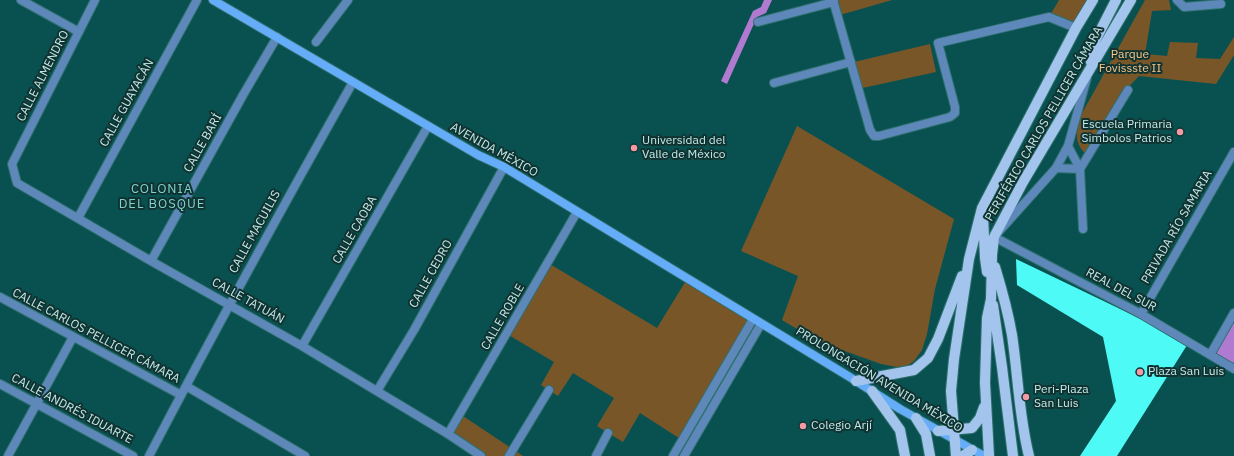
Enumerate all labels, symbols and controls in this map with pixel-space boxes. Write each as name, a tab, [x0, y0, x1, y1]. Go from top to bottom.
street label: PERIFÉRICO CARLOS PELLICER CÁMARA	[982, 24, 1106, 224]
street label: CALLE ALMENDRO	[14, 28, 72, 124]
park label: Parque Fovissste II	[1099, 48, 1161, 76]
street label: CALLE GUAYACÁN	[97, 57, 157, 149]
street label: CALLE BARÍ	[181, 111, 225, 175]
place label: Escuela Primaria Simbolos Patrios	[1081, 118, 1172, 146]
street label: AVENIDA MÉXICO	[448, 120, 540, 180]
marker: Escuela Primaria Simbolos Patrios	[1175, 127, 1185, 137]
place label: Universidad del Valle de México	[642, 134, 726, 162]
marker: Universidad del Valle de México	[629, 143, 639, 153]
street label: PRIVADA RÍO SAMARIA	[1139, 168, 1215, 286]
district label: COLONIA DEL BOSQUE	[119, 181, 205, 212]
street label: CALLE MACUILIS	[226, 188, 284, 276]
street label: CALLE CAOBA	[330, 194, 380, 266]
street label: CALLE CEDRO	[406, 237, 456, 311]
street label: REAL DEL SUR	[1083, 265, 1159, 315]
street label: CALLE TATUÁN	[209, 275, 287, 327]
street label: CALLE ROBLE	[478, 281, 528, 353]
street label: CALLE CARLOS PELLICER CÁMARA	[10, 286, 182, 386]
street label: PROLONGACIÓN AVENIDA MÉXICO	[793, 324, 965, 436]
place label: Plaza San Luis	[1148, 365, 1224, 379]
marker: Plaza San Luis	[1135, 367, 1145, 377]
street label: CALLE ANDRÉS IDUARTE	[9, 371, 135, 447]
place label: Peri-Plaza San Luis	[1034, 383, 1089, 411]
marker: Peri-Plaza San Luis	[1021, 392, 1031, 402]
place label: Colegio Arjí	[811, 419, 872, 433]
marker: Colegio Arjí	[798, 421, 808, 431]

